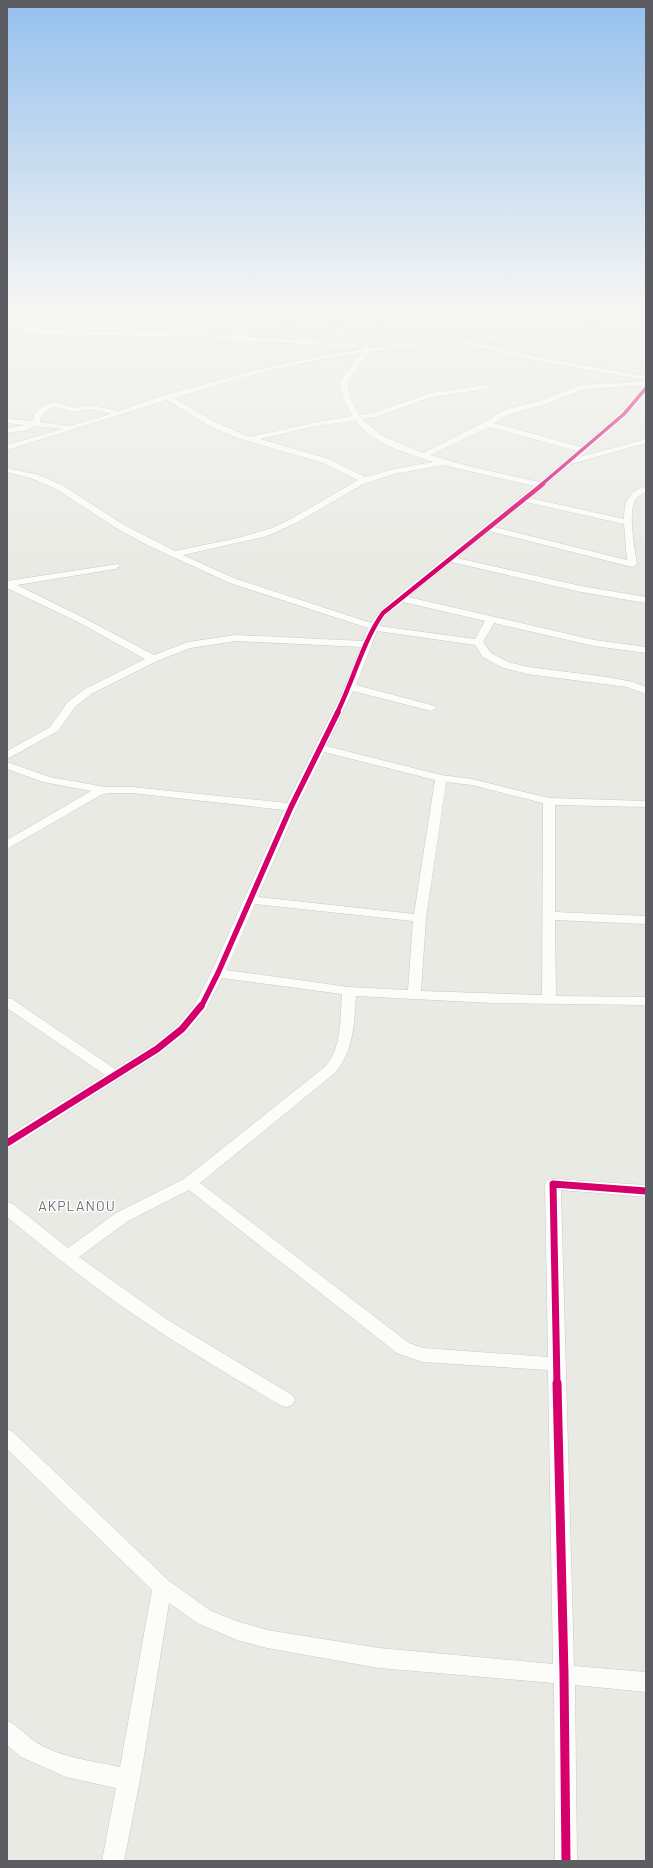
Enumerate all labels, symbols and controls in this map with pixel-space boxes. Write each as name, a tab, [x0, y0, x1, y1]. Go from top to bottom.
district label: AKPLANOU	[38, 1197, 116, 1214]

